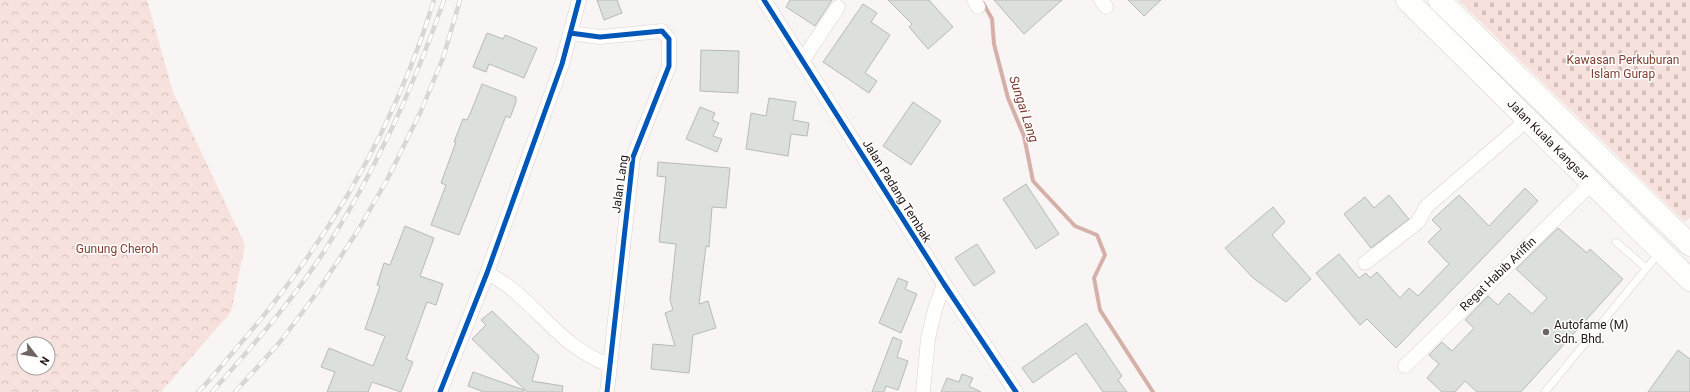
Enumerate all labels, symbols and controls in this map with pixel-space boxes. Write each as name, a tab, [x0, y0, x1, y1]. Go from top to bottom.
park label: Kawasan Perkuburan Islam Gurap	[1567, 53, 1679, 81]
water label: Sungai Lang	[1006, 74, 1042, 144]
street label: Jalan Kuala Kangsar	[1504, 96, 1592, 184]
street label: Jalan Padang Tembak	[860, 137, 935, 246]
street label: Jalan Lang	[609, 154, 631, 214]
street label: Regat Habib Ariffin	[1457, 234, 1539, 314]
park label: Gunung Cheroh	[76, 242, 158, 256]
place label: Autofame (M) Sdn. Bhd.	[1554, 318, 1628, 346]
marker: Autofame (M) Sdn. Bhd.	[1541, 327, 1551, 337]
north arrow	[16, 336, 56, 376]
text: N	[36, 354, 52, 368]

